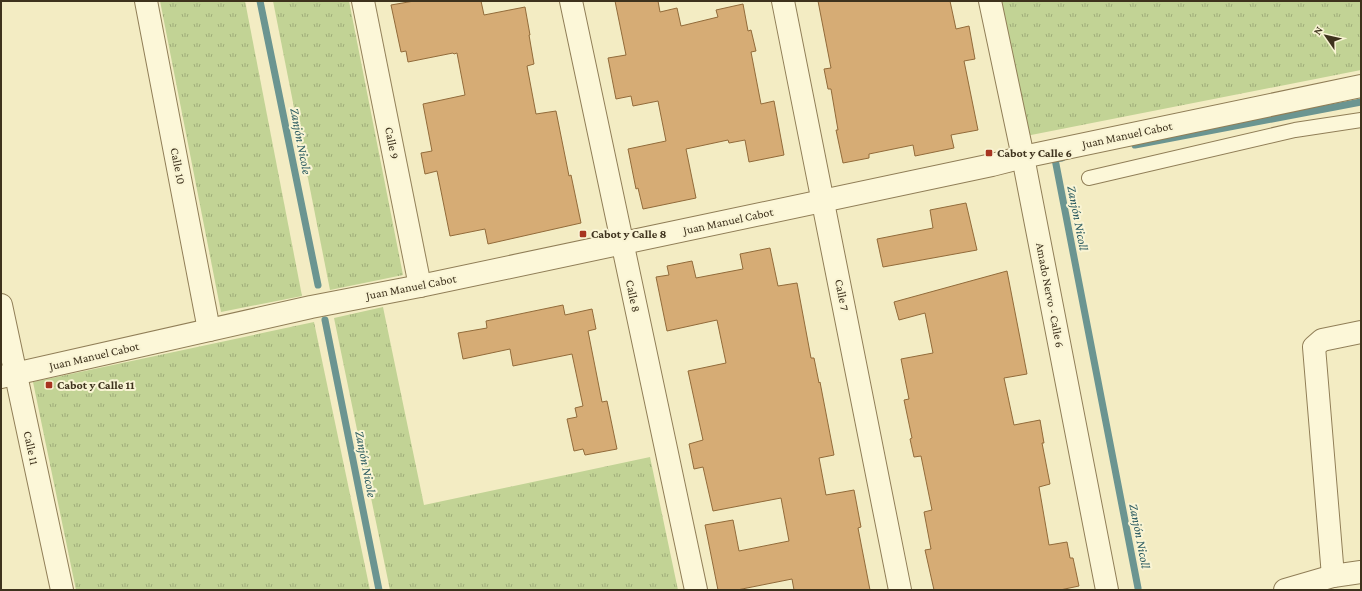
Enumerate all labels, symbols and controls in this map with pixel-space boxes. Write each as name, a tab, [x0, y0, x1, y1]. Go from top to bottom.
north arrow	[1306, 16, 1346, 56]
text: N	[1311, 24, 1325, 37]
water label: Zanjón Nicole	[286, 106, 315, 176]
street label: Juan Manuel Cabot	[1080, 118, 1174, 152]
street label: Calle 9	[382, 126, 402, 160]
street label: Calle 10	[168, 146, 188, 186]
place label: Cabot y Calle 6	[997, 146, 1072, 160]
marker: Cabot y Calle 6	[984, 148, 994, 158]
water label: Zanjón Nicoll	[1063, 184, 1092, 253]
street label: Juan Manuel Cabot	[681, 204, 775, 238]
place label: Cabot y Calle 8	[591, 227, 667, 241]
marker: Cabot y Calle 8	[578, 229, 588, 239]
street label: Amado Nervo - Calle 6	[1033, 241, 1067, 349]
street label: Juan Manuel Cabot	[364, 271, 458, 303]
street label: Calle 8	[623, 278, 643, 314]
street label: Calle 7	[832, 278, 852, 312]
street label: Juan Manuel Cabot	[47, 339, 141, 373]
place label: Cabot y Calle 11	[57, 378, 135, 392]
marker: Cabot y Calle 11	[44, 380, 54, 390]
water label: Zanjón Nicole	[351, 429, 380, 499]
street label: Calle 11	[21, 430, 41, 466]
water label: Zanjón Nicoll	[1125, 502, 1154, 571]

